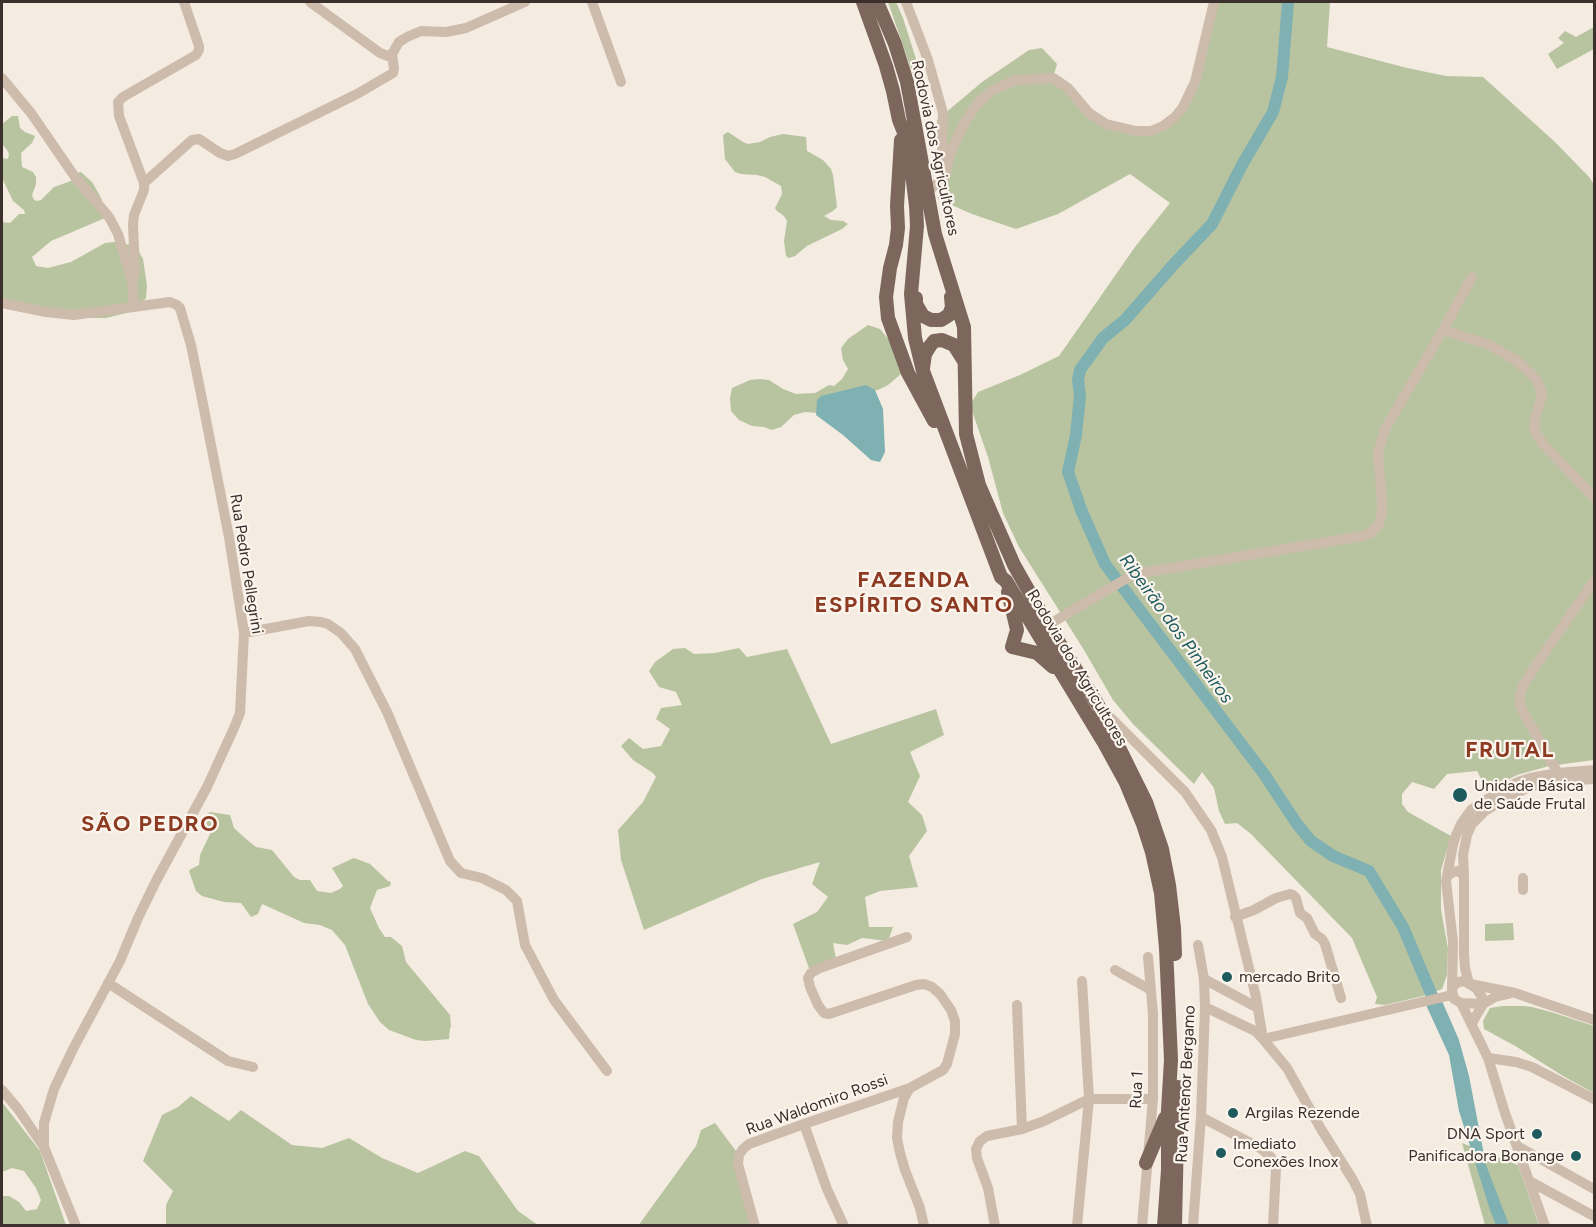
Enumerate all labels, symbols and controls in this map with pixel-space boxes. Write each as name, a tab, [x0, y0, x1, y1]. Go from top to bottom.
street label: Rodovia dos Agricultores	[907, 58, 963, 238]
street label: Rua Pedro Pellegrini	[225, 493, 267, 635]
water label: Ribeirão dos Pinheiros	[1115, 550, 1237, 708]
district label: FAZENDA ESPÍRITO SANTO	[814, 568, 1014, 620]
street label: Rodovia dos Agricultores	[1023, 586, 1131, 750]
district label: FRUTAL	[1465, 738, 1555, 764]
place label: Unidade Básica de Saúde Frutal	[1474, 776, 1586, 814]
marker: Unidade Básica de Saúde Frutal	[1451, 786, 1469, 804]
district label: SÃO PEDRO	[81, 812, 219, 838]
place label: mercado Brito	[1239, 967, 1340, 987]
marker: mercado Brito	[1220, 970, 1234, 984]
street label: Rua Antenor Bergamo	[1172, 1005, 1200, 1163]
street label: Rua Waldomiro Rossi	[743, 1070, 891, 1140]
street label: Rua 1	[1126, 1071, 1148, 1109]
place label: Argilas Rezende	[1245, 1103, 1360, 1123]
marker: Argilas Rezende	[1226, 1106, 1240, 1120]
place label: DNA Sport	[1447, 1124, 1525, 1144]
marker: DNA Sport	[1530, 1127, 1544, 1141]
place label: Imediato Conexões Inox	[1233, 1134, 1338, 1172]
marker: Imediato Conexões Inox	[1214, 1146, 1228, 1160]
place label: Panificadora Bonange	[1408, 1146, 1564, 1166]
marker: Panificadora Bonange	[1569, 1149, 1583, 1163]

